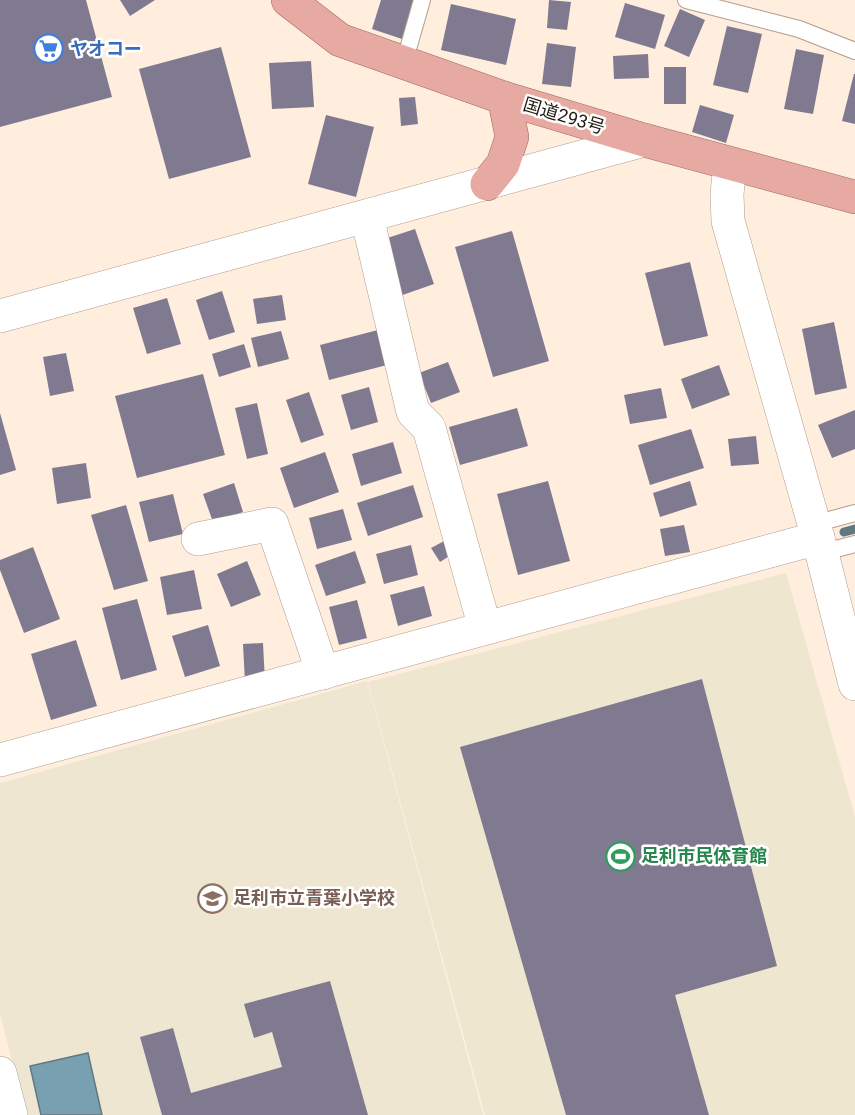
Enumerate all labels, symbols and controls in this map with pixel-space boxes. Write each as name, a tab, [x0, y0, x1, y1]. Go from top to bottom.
supermarket icon: ヤオコー	[33, 33, 65, 65]
place label: ヤオコー	[70, 38, 142, 59]
street label: 国道293号	[521, 93, 608, 138]
sports icon: 足利市民体育館	[604, 840, 636, 872]
place label: 足利市民体育館	[641, 845, 767, 866]
school or university icon: 足利市立青葉小学校	[196, 882, 228, 914]
place label: 足利市立青葉小学校	[233, 887, 395, 908]

